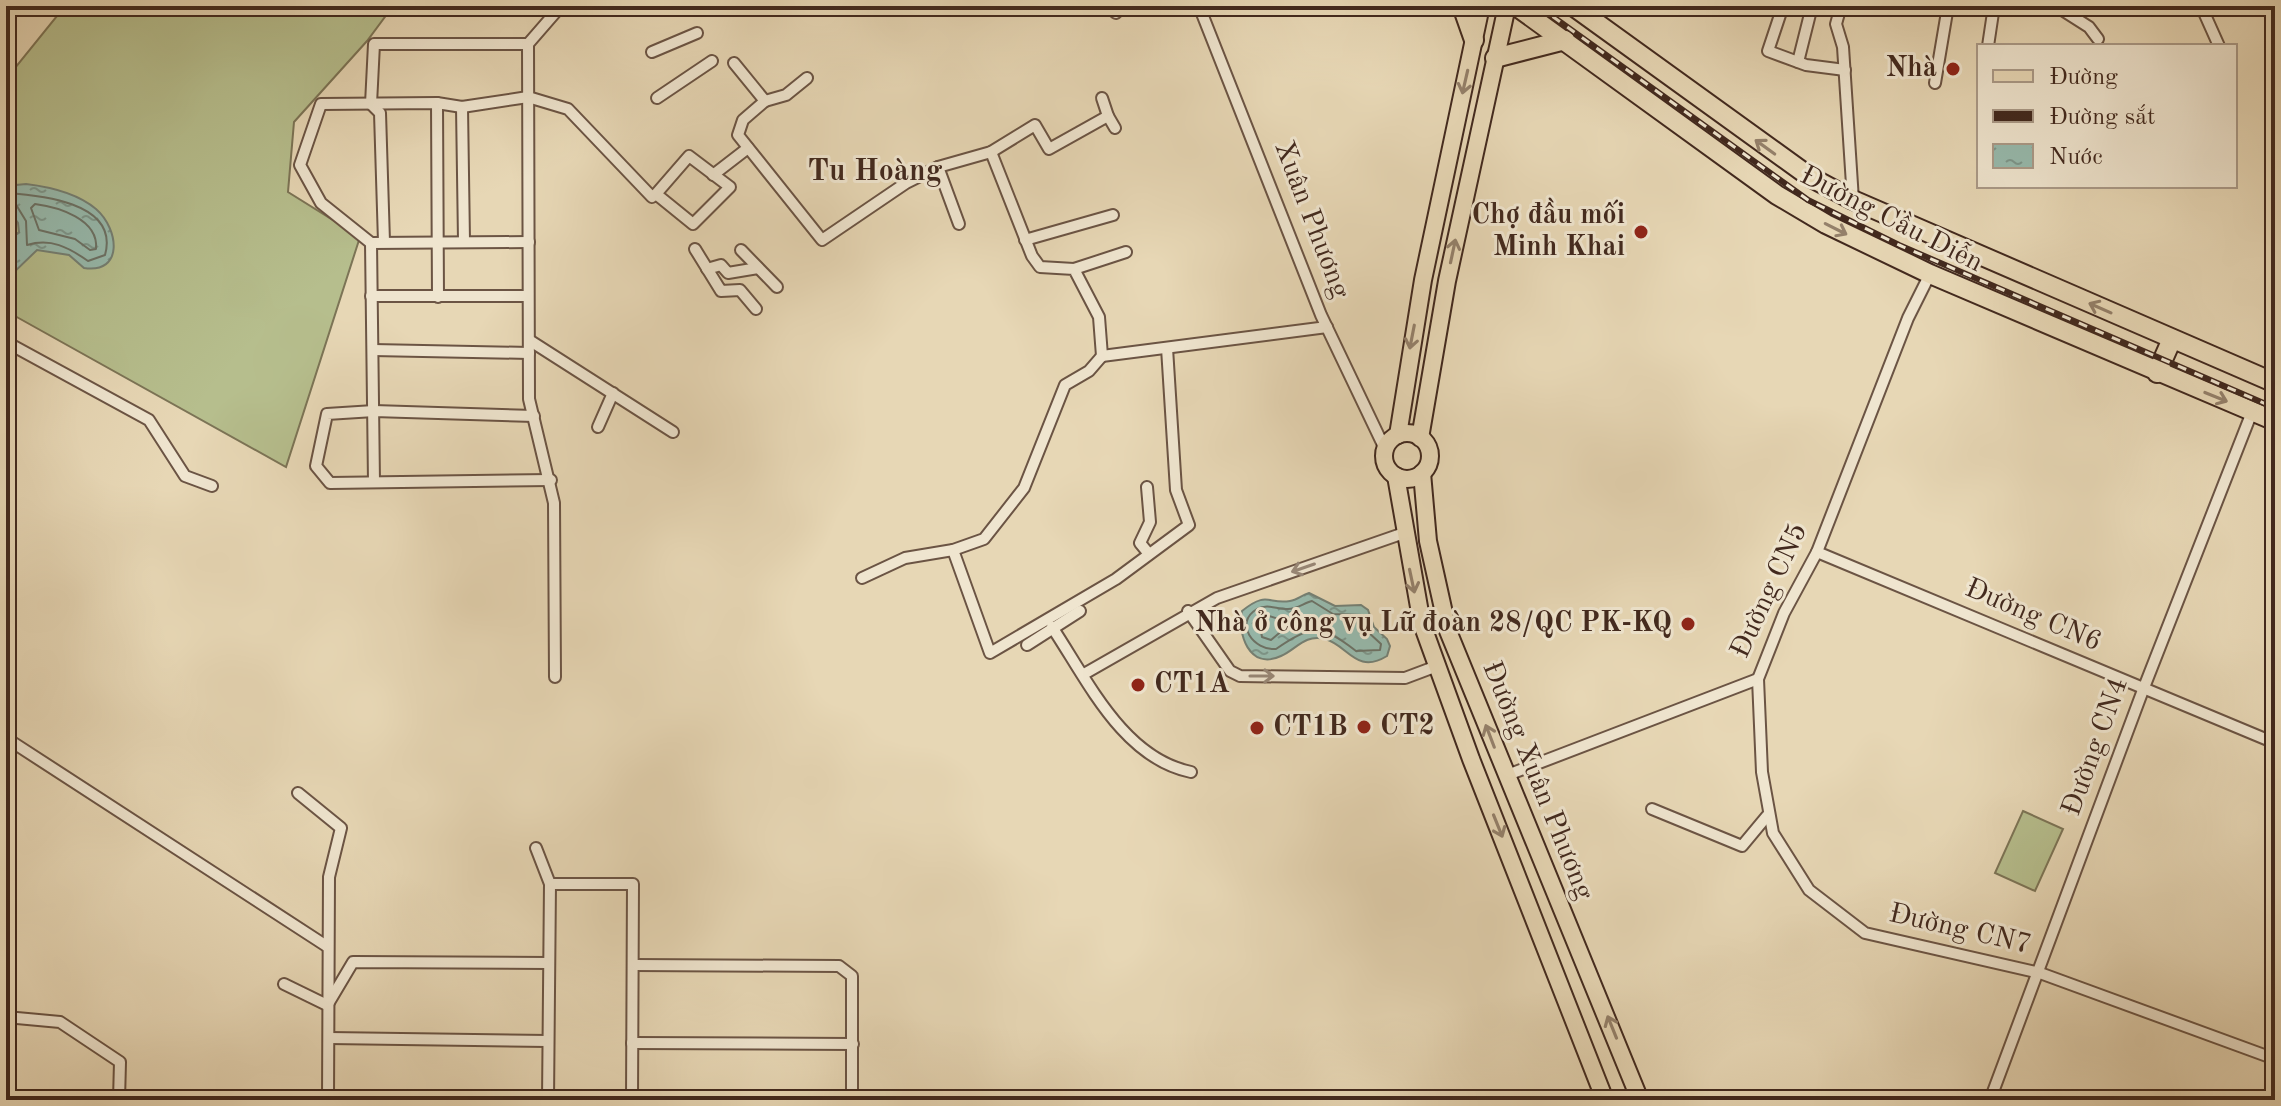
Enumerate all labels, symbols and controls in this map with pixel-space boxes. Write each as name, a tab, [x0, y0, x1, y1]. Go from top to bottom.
legend	[1977, 44, 2237, 188]
place label: Nhà	[1886, 55, 1937, 83]
marker: Nhà	[1944, 60, 1962, 78]
text: Đường	[2049, 66, 2118, 90]
one-way arrow	[1457, 69, 1472, 95]
text: Đường sắt	[2049, 104, 2155, 130]
street label: Xuân Phương	[1268, 137, 1354, 303]
one-way arrow	[1755, 139, 1777, 155]
text: Nước	[2049, 146, 2103, 170]
district label: Tu Hoàng	[808, 157, 943, 187]
street label: Đường Cầu Diễn	[1795, 159, 1988, 278]
place label: Chợ đầu mối Minh Khai	[1472, 197, 1625, 262]
one-way arrow	[1824, 221, 1847, 237]
marker: Chợ đầu mối Minh Khai	[1632, 223, 1650, 241]
one-way arrow	[1446, 238, 1461, 264]
one-way arrow	[2088, 299, 2113, 314]
one-way arrow	[1404, 324, 1419, 349]
one-way arrow	[2203, 391, 2228, 405]
street label: Đường CN5	[1727, 519, 1813, 663]
one-way arrow	[1291, 561, 1316, 576]
one-way arrow	[1405, 568, 1420, 593]
street label: Đường CN6	[1961, 575, 2105, 657]
place label: Nhà ở công vụ Lữ đoàn 28/QC PK-KQ	[1195, 610, 1672, 638]
marker: Nhà ở công vụ Lữ đoàn 28/QC PK-KQ	[1679, 615, 1697, 633]
street label: Đường Xuân Phương	[1476, 658, 1598, 904]
one-way arrow	[1248, 668, 1275, 684]
place label: CT1A	[1154, 671, 1230, 699]
street label: Đường CN4	[2058, 674, 2134, 820]
marker: CT1A	[1129, 676, 1147, 694]
place label: CT2	[1380, 713, 1435, 741]
place label: CT1B	[1273, 714, 1348, 742]
marker: CT2	[1355, 718, 1373, 736]
marker: CT1B	[1248, 719, 1266, 737]
one-way arrow	[1482, 724, 1496, 749]
one-way arrow	[1492, 813, 1506, 838]
street label: Đường CN7	[1886, 900, 2034, 960]
one-way arrow	[1604, 1016, 1618, 1040]

